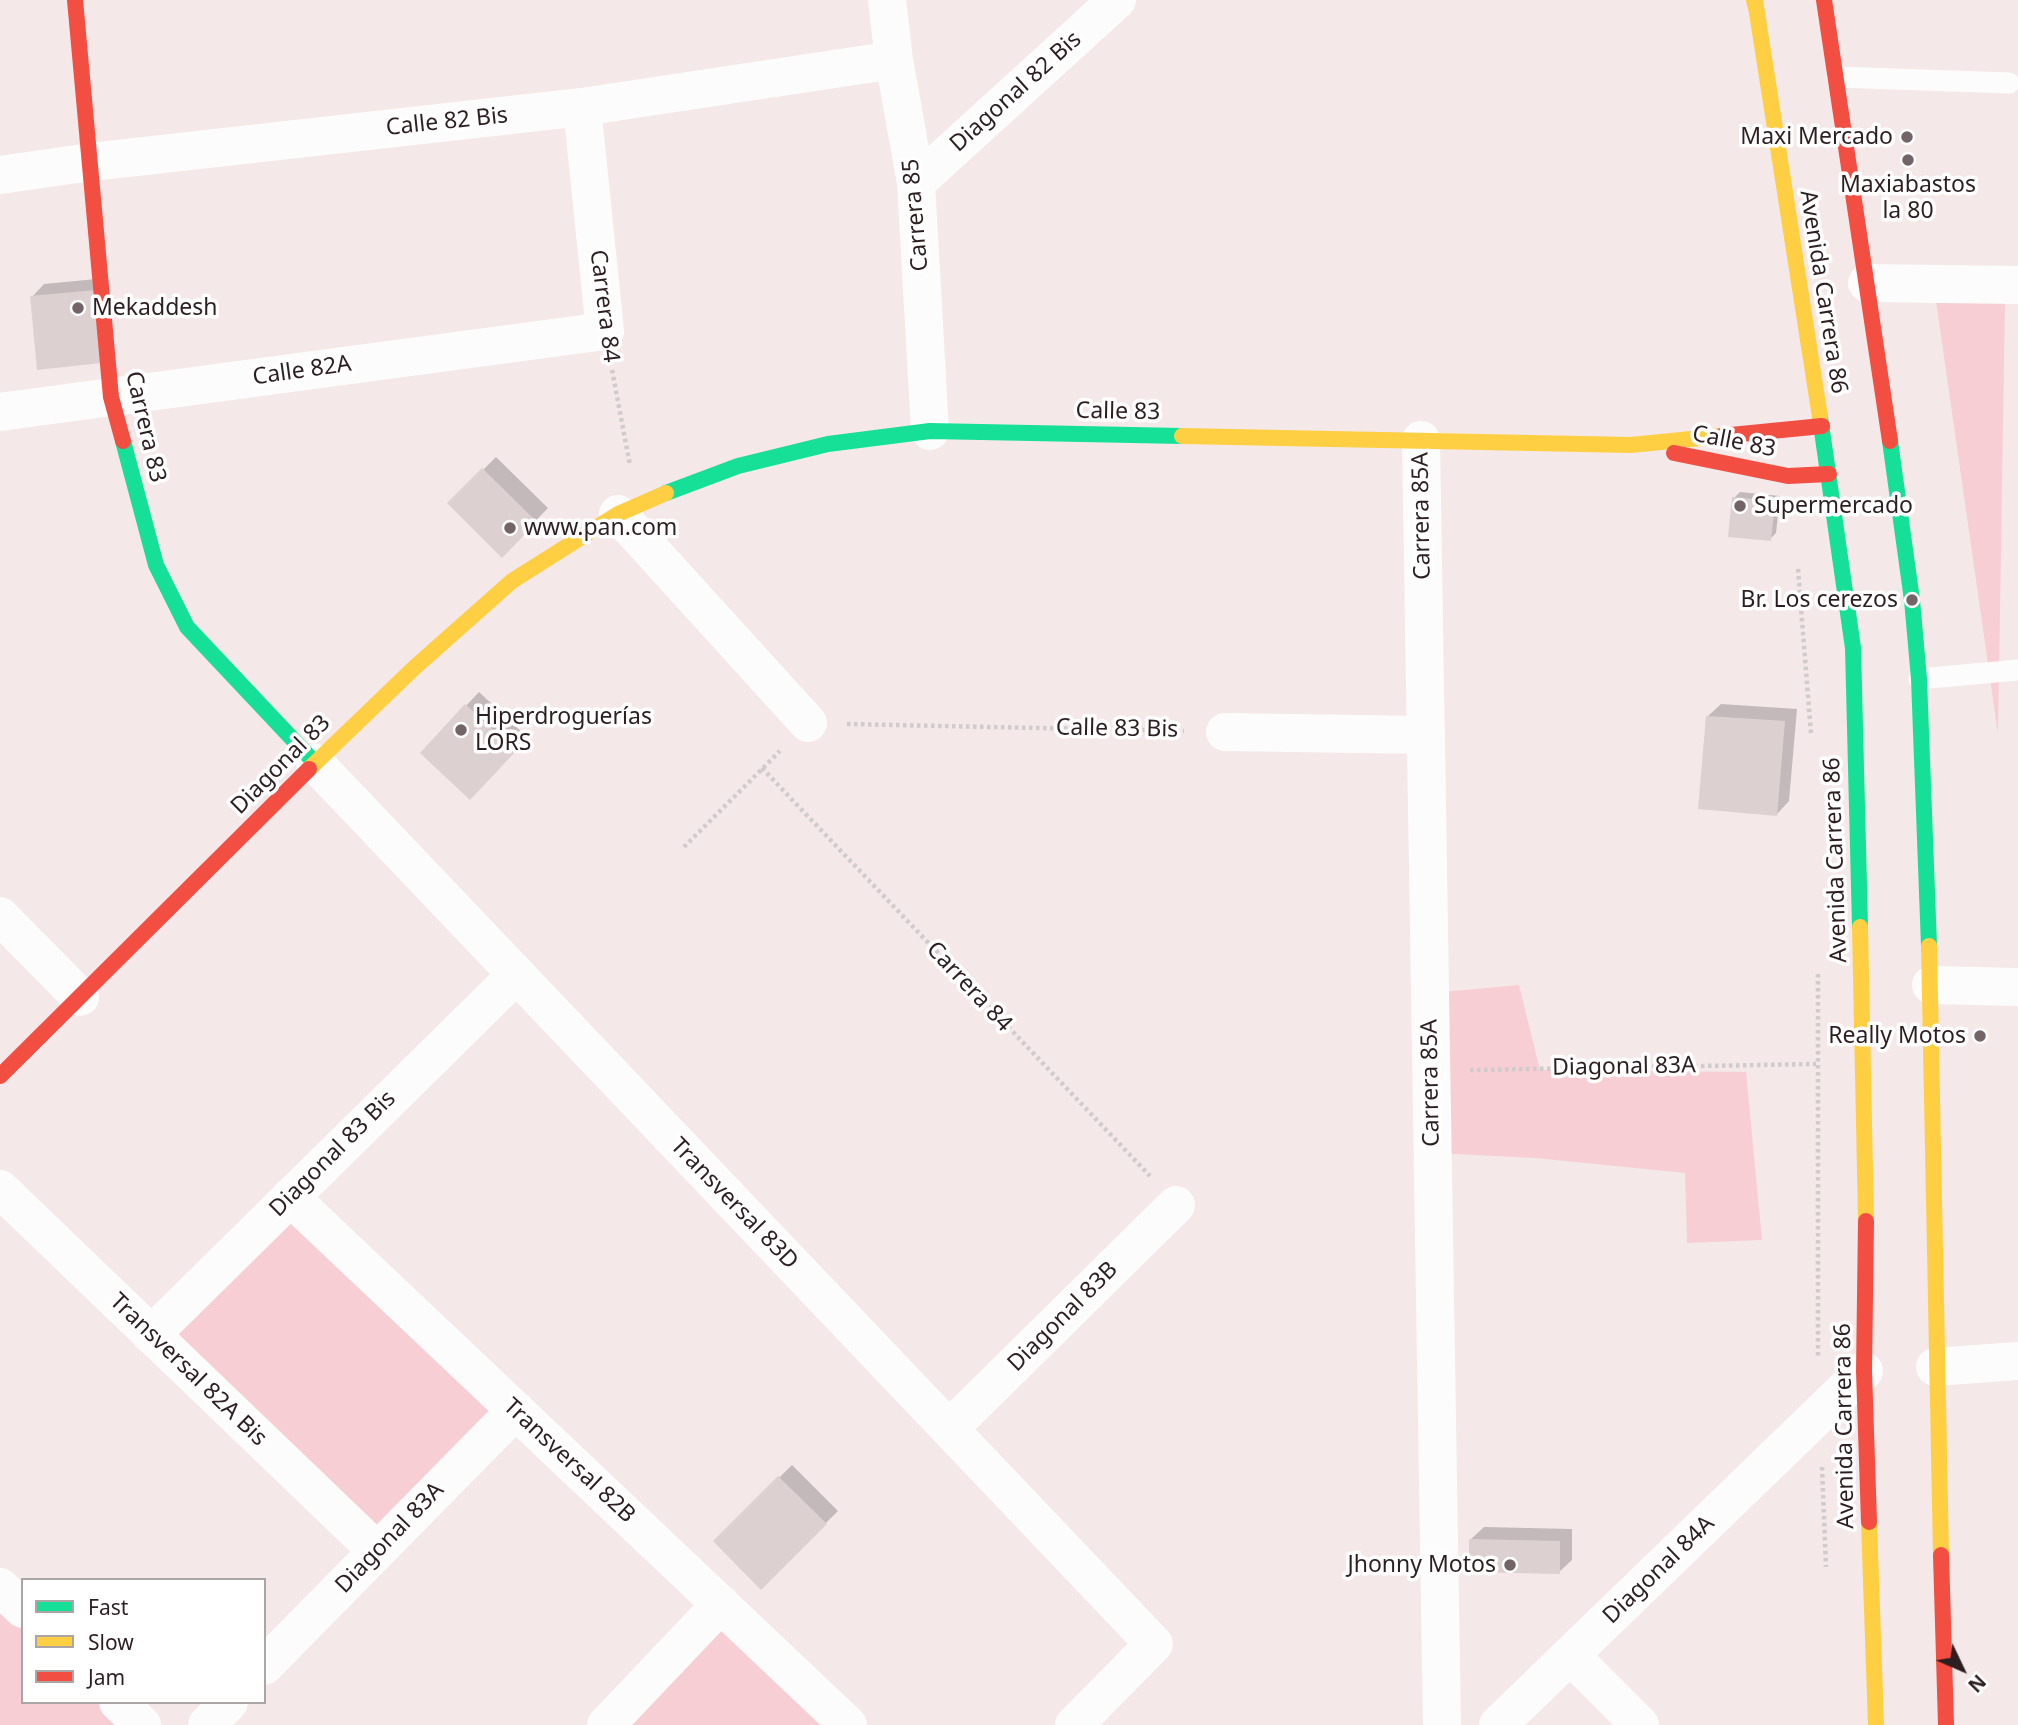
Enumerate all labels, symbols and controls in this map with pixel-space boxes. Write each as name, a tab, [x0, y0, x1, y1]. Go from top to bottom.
street label: Diagonal 82 Bis	[945, 26, 1087, 158]
street label: Calle 82 Bis	[385, 102, 509, 142]
place label: Maxi Mercado	[1740, 123, 1893, 151]
marker: Maxi Mercado	[1899, 129, 1915, 145]
marker: Maxiabastos la 80	[1900, 152, 1916, 168]
street label: Carrera 85	[897, 157, 935, 273]
place label: Maxiabastos la 80	[1840, 171, 1976, 225]
street label: Avenida Carrera 86	[1793, 188, 1853, 396]
street label: Carrera 84	[583, 248, 625, 364]
place label: Mekaddesh	[92, 294, 218, 322]
marker: Mekaddesh	[70, 300, 86, 316]
street label: Calle 82A	[251, 350, 353, 392]
street label: Carrera 83	[119, 369, 171, 485]
street label: Calle 83	[1075, 397, 1161, 427]
street label: Calle 83	[1690, 420, 1778, 464]
street label: Carrera 85A	[1407, 452, 1437, 580]
place label: Supermercado	[1754, 492, 1913, 520]
marker: Supermercado	[1732, 498, 1748, 514]
place label: www.pan.com	[524, 514, 677, 542]
marker: www.pan.com	[502, 520, 518, 536]
place label: Br. Los cerezos	[1741, 586, 1898, 614]
marker: Br. Los cerezos	[1904, 592, 1920, 608]
place label: Hiperdroguerías LORS	[475, 703, 652, 757]
street label: Diagonal 83	[226, 710, 336, 820]
street label: Calle 83 Bis	[1056, 714, 1178, 744]
marker: Hiperdroguerías LORS	[453, 722, 469, 738]
street label: Avenida Carrera 86	[1819, 757, 1853, 963]
street label: Carrera 84	[920, 936, 1018, 1038]
street label: Carrera 85A	[1416, 1019, 1446, 1147]
place label: Really Motos	[1828, 1022, 1966, 1050]
marker: Really Motos	[1972, 1028, 1988, 1044]
street label: Diagonal 83A	[1552, 1052, 1696, 1082]
street label: Diagonal 83 Bis	[264, 1085, 402, 1223]
street label: Transversal 83D	[664, 1133, 804, 1275]
street label: Diagonal 83B	[1002, 1256, 1124, 1378]
street label: Transversal 82A Bis	[104, 1288, 272, 1452]
street label: Avenida Carrera 86	[1829, 1323, 1861, 1529]
street label: Transversal 82B	[497, 1393, 641, 1529]
street label: Diagonal 83A	[330, 1477, 450, 1599]
street label: Diagonal 84A	[1598, 1510, 1720, 1630]
place label: Jhonny Motos	[1347, 1551, 1496, 1579]
marker: Jhonny Motos	[1502, 1557, 1518, 1573]
legend	[21, 1578, 266, 1704]
text: Fast	[88, 1593, 128, 1621]
text: Slow	[88, 1628, 134, 1656]
north arrow	[1927, 1634, 1997, 1704]
text: Jam	[88, 1663, 125, 1691]
text: N	[1962, 1669, 1992, 1698]

